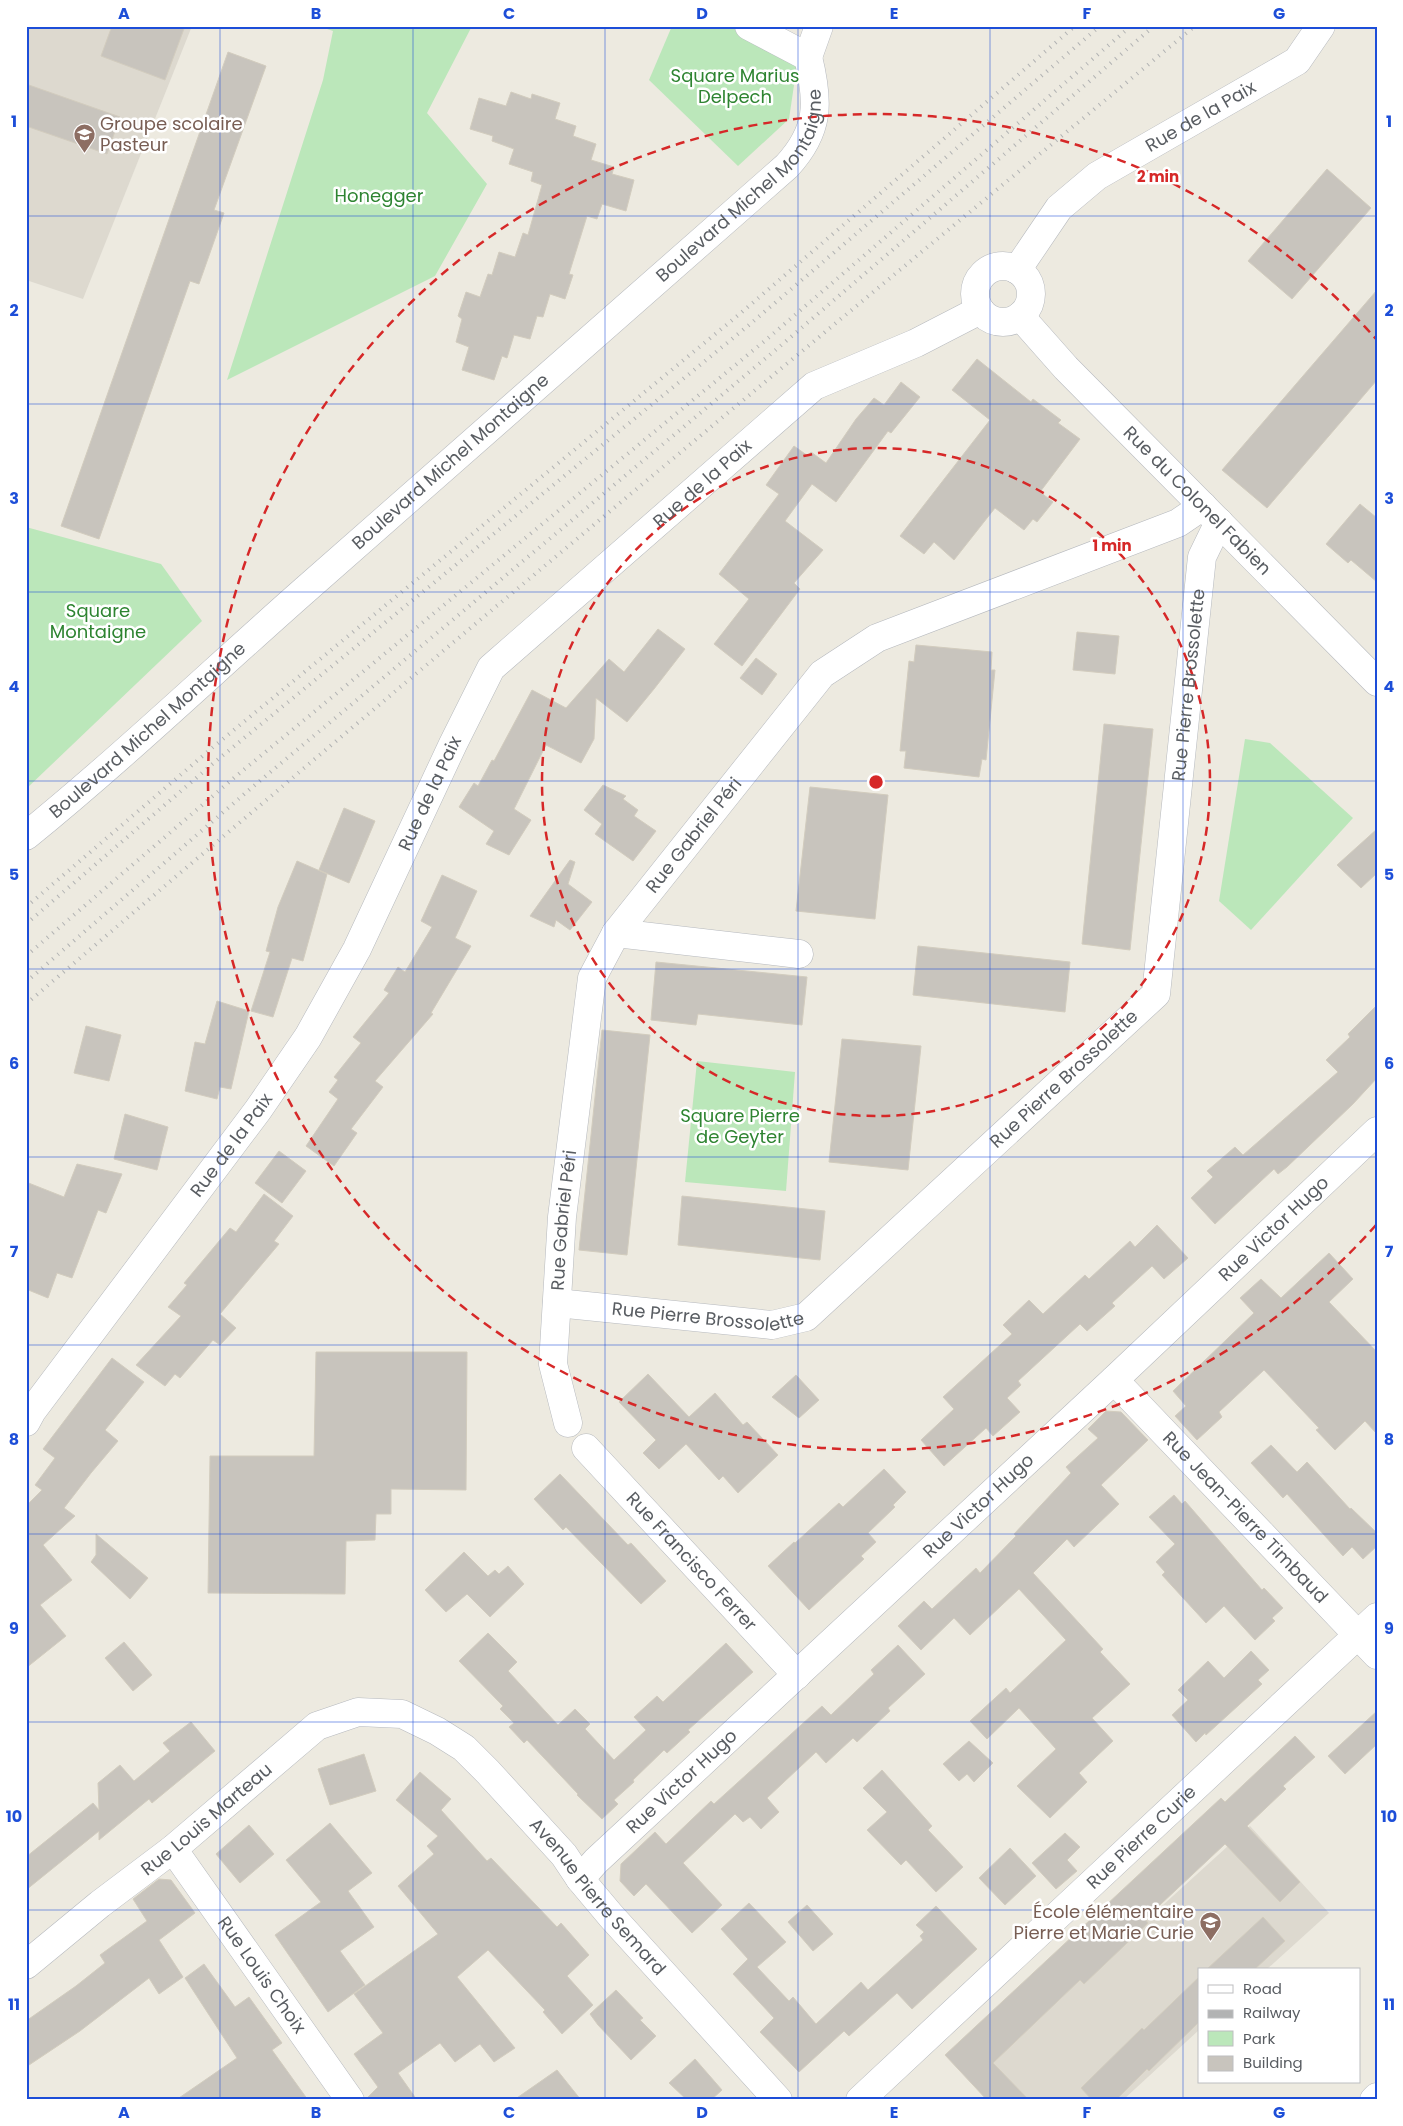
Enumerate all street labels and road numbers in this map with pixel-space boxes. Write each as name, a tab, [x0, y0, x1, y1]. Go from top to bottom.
street label: Rue de la Paix	[1140, 74, 1260, 158]
street label: Boulevard Michel Montaigne	[650, 88, 827, 287]
street label: Boulevard Michel Montaigne	[346, 367, 554, 555]
street label: Rue du Colonel Fabien	[1118, 420, 1277, 580]
street label: Rue de la Paix	[647, 433, 757, 533]
street label: Rue Pierre Brossolette	[1165, 587, 1211, 782]
street label: Boulevard Michel Montaigne	[43, 636, 251, 824]
street label: Rue de la Paix	[392, 731, 467, 854]
street label: Rue Gabriel Péri	[640, 772, 747, 898]
street label: Rue Pierre Brossolette	[984, 1004, 1143, 1153]
street label: Rue de la Paix	[184, 1088, 278, 1202]
street label: Rue Gabriel Péri	[545, 1148, 582, 1291]
street label: Rue Victor Hugo	[1213, 1170, 1334, 1287]
street label: Rue Pierre Brossolette	[611, 1296, 807, 1337]
street label: Rue Jean-Pierre Timbaud	[1157, 1426, 1334, 1608]
street label: Rue Victor Hugo	[917, 1448, 1039, 1563]
street label: Rue Francisco Ferrer	[621, 1486, 763, 1636]
street label: Rue Victor Hugo	[620, 1723, 742, 1839]
street label: Rue Louis Marteau	[135, 1757, 277, 1881]
street label: Rue Pierre Curie	[1081, 1779, 1201, 1894]
street label: Avenue Pierre Semard	[524, 1812, 672, 1980]
street label: Rue Louis Choix	[212, 1911, 312, 2038]

